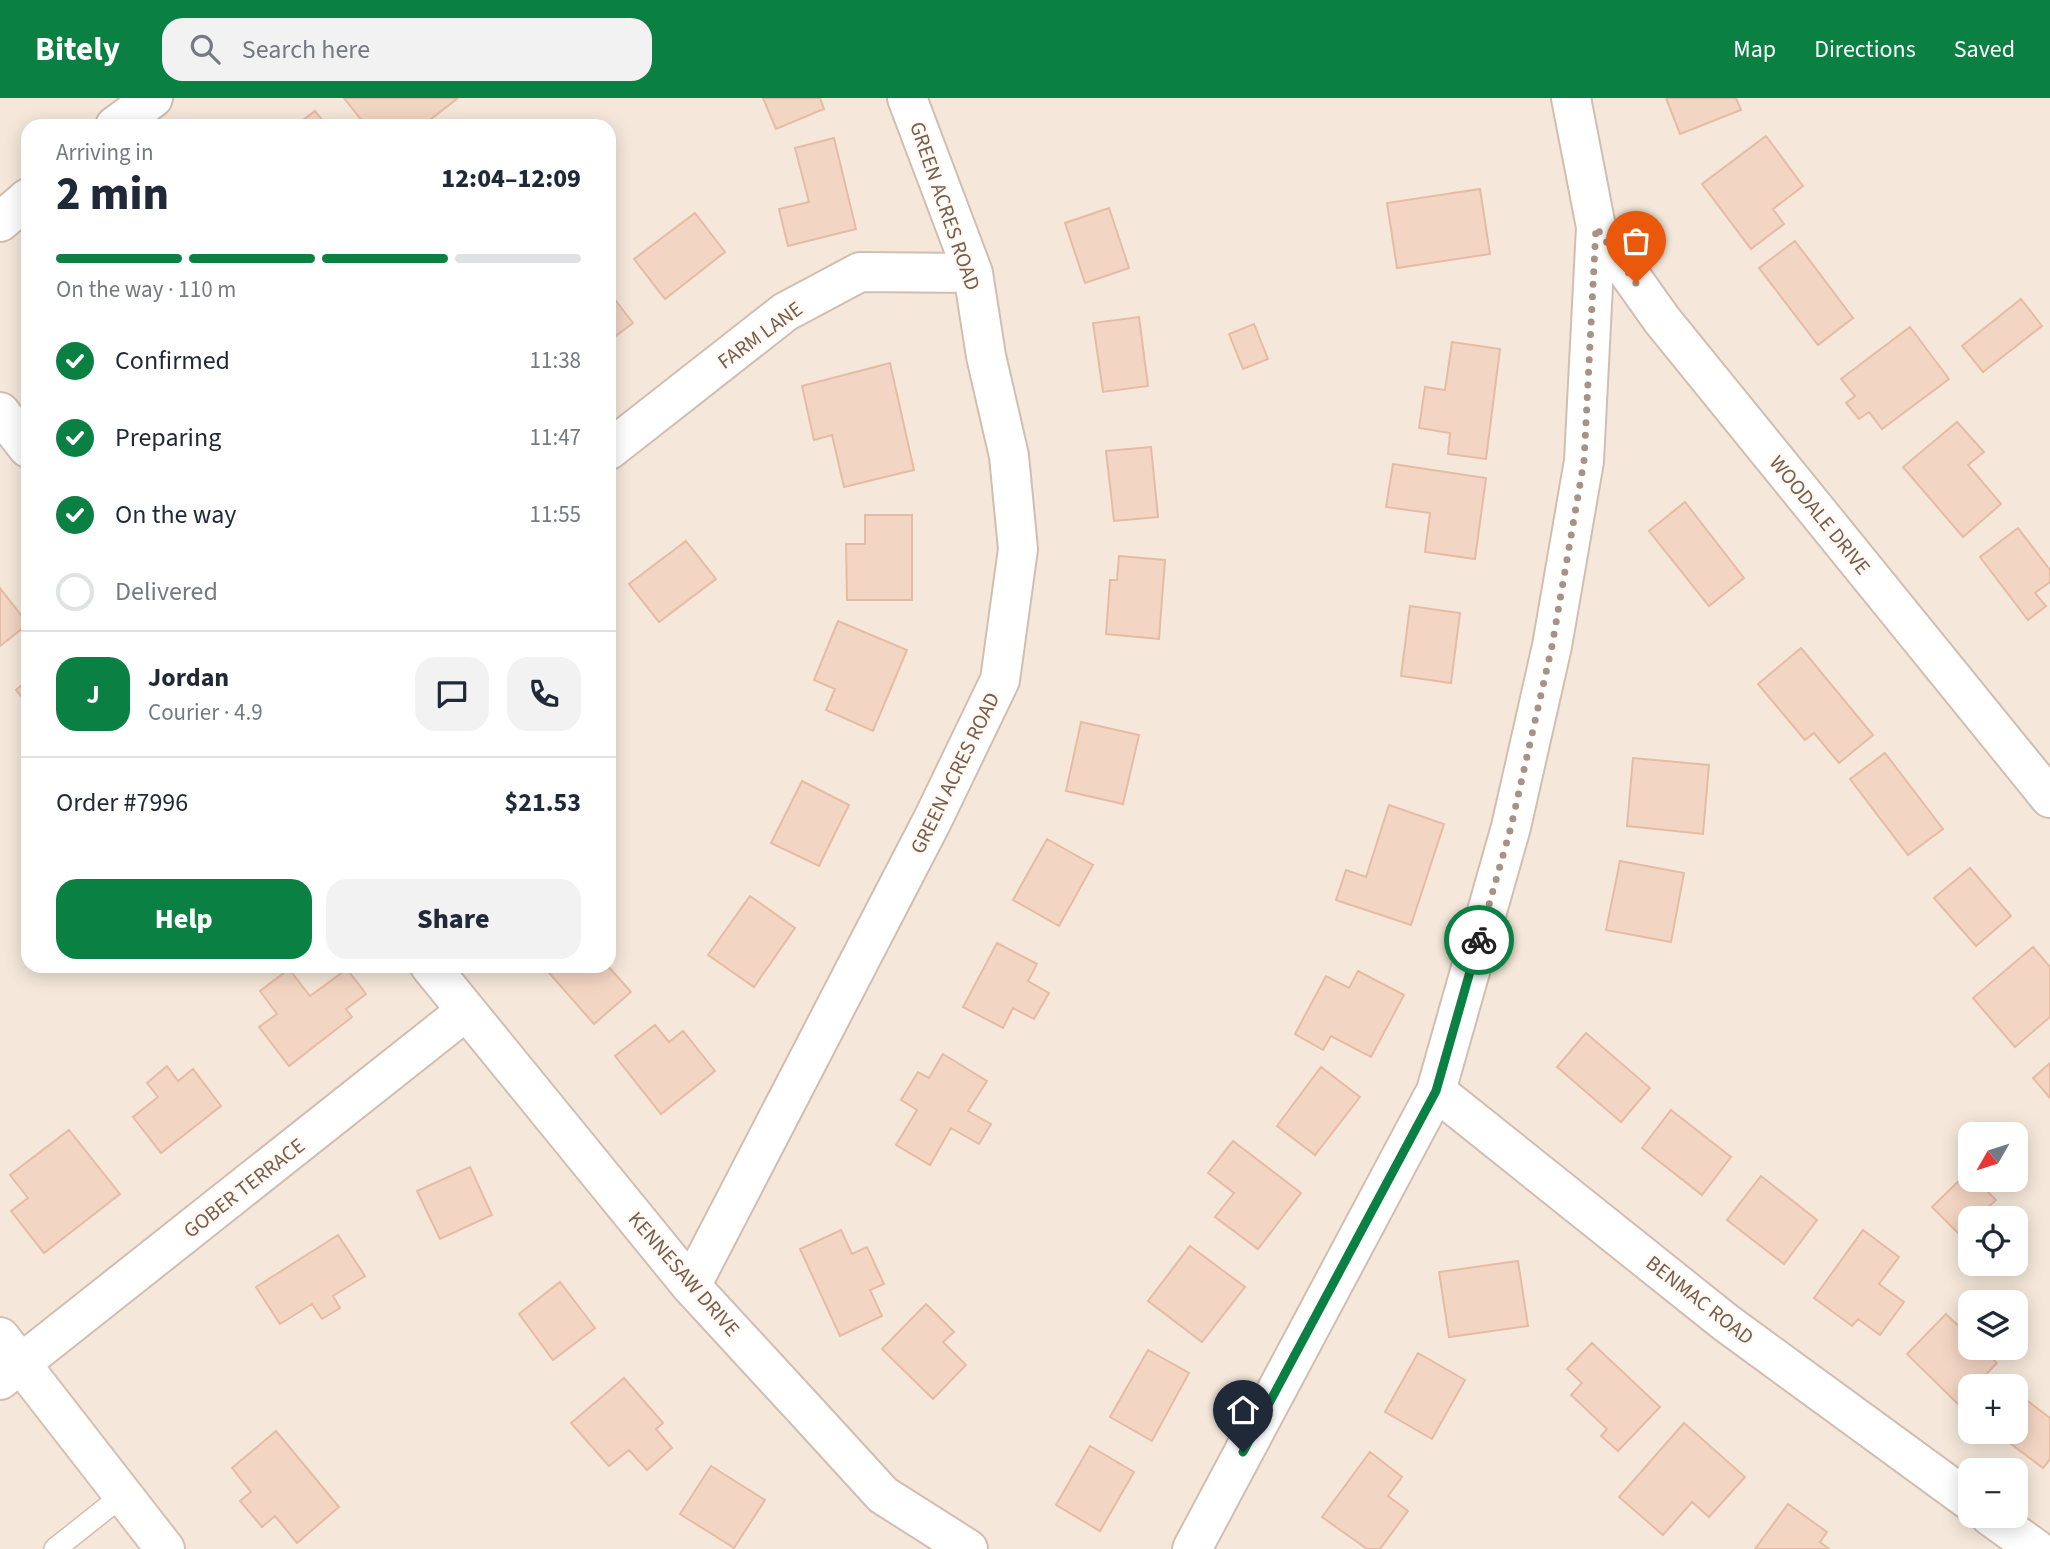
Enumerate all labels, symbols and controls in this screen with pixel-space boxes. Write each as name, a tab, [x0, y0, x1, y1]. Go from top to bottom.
search box	[162, 18, 652, 81]
text: Bitely	[35, 26, 120, 73]
icon: search	[186, 30, 224, 68]
text: Search here	[242, 31, 370, 68]
text: Map	[1733, 32, 1776, 67]
text: Directions	[1814, 32, 1916, 67]
text: Saved	[1954, 32, 2015, 67]
street label: GREEN ACRES ROAD	[902, 118, 988, 294]
text: Arriving in	[56, 136, 154, 169]
text: 12:04–12:09	[441, 160, 581, 197]
text: 2 min	[56, 162, 169, 227]
pin	[1606, 211, 1666, 283]
icon: bag	[1617, 222, 1655, 260]
text: On the way · 110 m	[56, 273, 236, 306]
street label: FARM LANE	[711, 294, 809, 376]
icon: check	[56, 342, 94, 380]
text: Confirmed	[115, 342, 230, 379]
text: 11:38	[530, 344, 581, 377]
icon: check	[56, 419, 94, 457]
text: Preparing	[115, 419, 221, 456]
text: 11:47	[530, 421, 581, 454]
street label: WOODALE DRIVE	[1762, 449, 1878, 581]
icon: check	[56, 496, 94, 534]
text: On the way	[115, 496, 236, 533]
text: 11:55	[530, 498, 581, 531]
text: Delivered	[115, 573, 218, 610]
button: chat	[415, 657, 489, 731]
button: phone	[507, 657, 581, 731]
text: Jordan	[148, 659, 229, 696]
text: J	[86, 676, 100, 713]
street label: GREEN ACRES ROAD	[903, 687, 1007, 859]
text: Courier · 4.9	[148, 696, 263, 729]
text: Order #7996	[56, 784, 188, 821]
text: $21.53	[505, 784, 581, 821]
button: Help	[56, 879, 312, 959]
button: Share	[326, 879, 581, 959]
courier	[1444, 905, 1514, 975]
icon: bike	[1460, 921, 1498, 959]
north arrow	[1958, 1122, 2028, 1192]
map controls	[1958, 1122, 2028, 1528]
street label: GOBER TERRACE	[177, 1131, 311, 1245]
street label: KENNESAW DRIVE	[621, 1205, 747, 1343]
button: locate	[1958, 1206, 2028, 1276]
street label: BENMAC ROAD	[1640, 1248, 1760, 1352]
button: layers	[1958, 1290, 2028, 1360]
button: +	[1958, 1374, 2028, 1444]
pin	[1213, 1380, 1273, 1452]
icon: home	[1224, 1391, 1262, 1429]
button: −	[1958, 1458, 2028, 1528]

